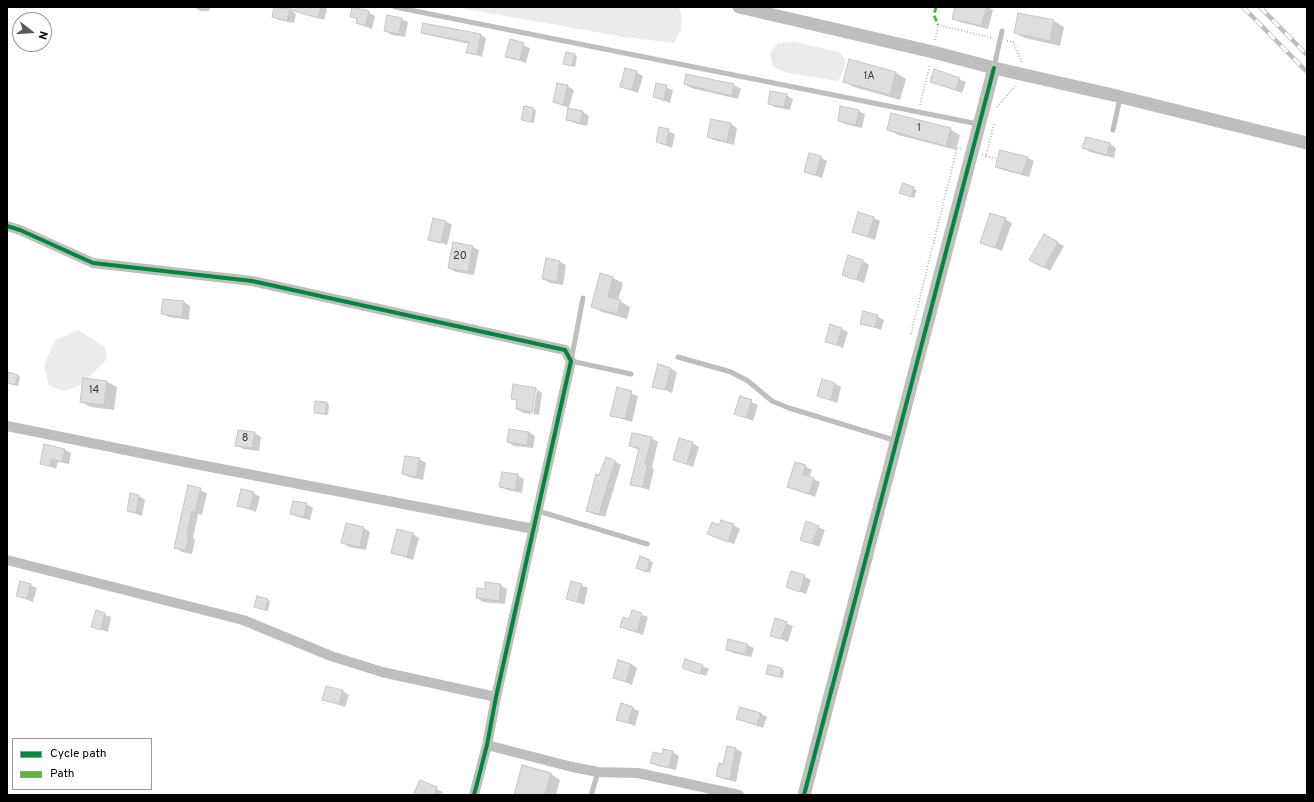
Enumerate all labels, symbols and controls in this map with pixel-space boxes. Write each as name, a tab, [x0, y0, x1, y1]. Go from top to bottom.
north arrow	[12, 12, 52, 52]
text: N	[35, 29, 50, 41]
house number: 1А	[863, 70, 875, 84]
house number: 1	[917, 122, 921, 136]
house number: 20	[453, 250, 467, 264]
house number: 14	[89, 384, 99, 398]
house number: 8	[242, 432, 248, 446]
legend	[12, 738, 152, 790]
text: Cycle path	[50, 746, 107, 762]
text: Path	[50, 766, 75, 782]

